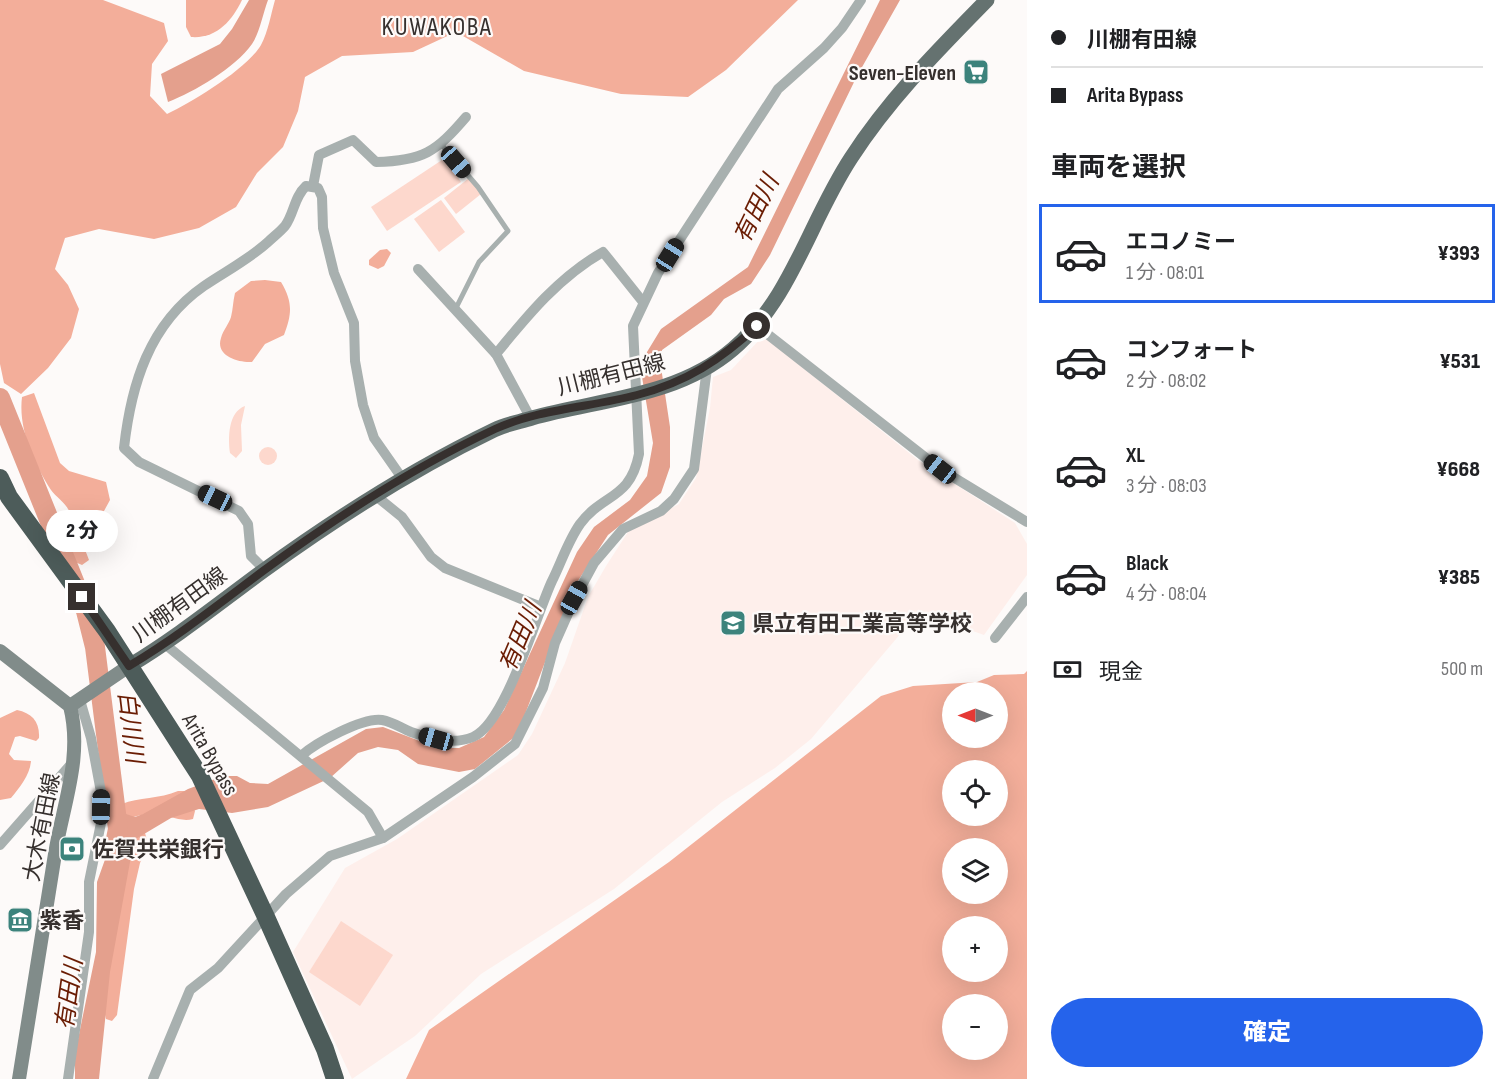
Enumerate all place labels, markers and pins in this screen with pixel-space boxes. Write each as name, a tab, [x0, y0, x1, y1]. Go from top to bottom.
supermarket icon: Seven-Eleven	[961, 57, 991, 87]
place label: Seven-Eleven	[849, 60, 956, 87]
school or university icon: 県立有田工業高等学校	[718, 608, 748, 638]
place label: 県立有田工業高等学校	[752, 611, 972, 638]
bank icon: 佐賀共栄銀行	[57, 834, 87, 864]
place label: 佐賀共栄銀行	[92, 837, 224, 864]
museum icon: 紫香	[5, 905, 35, 935]
place label: 紫香	[40, 908, 84, 935]

